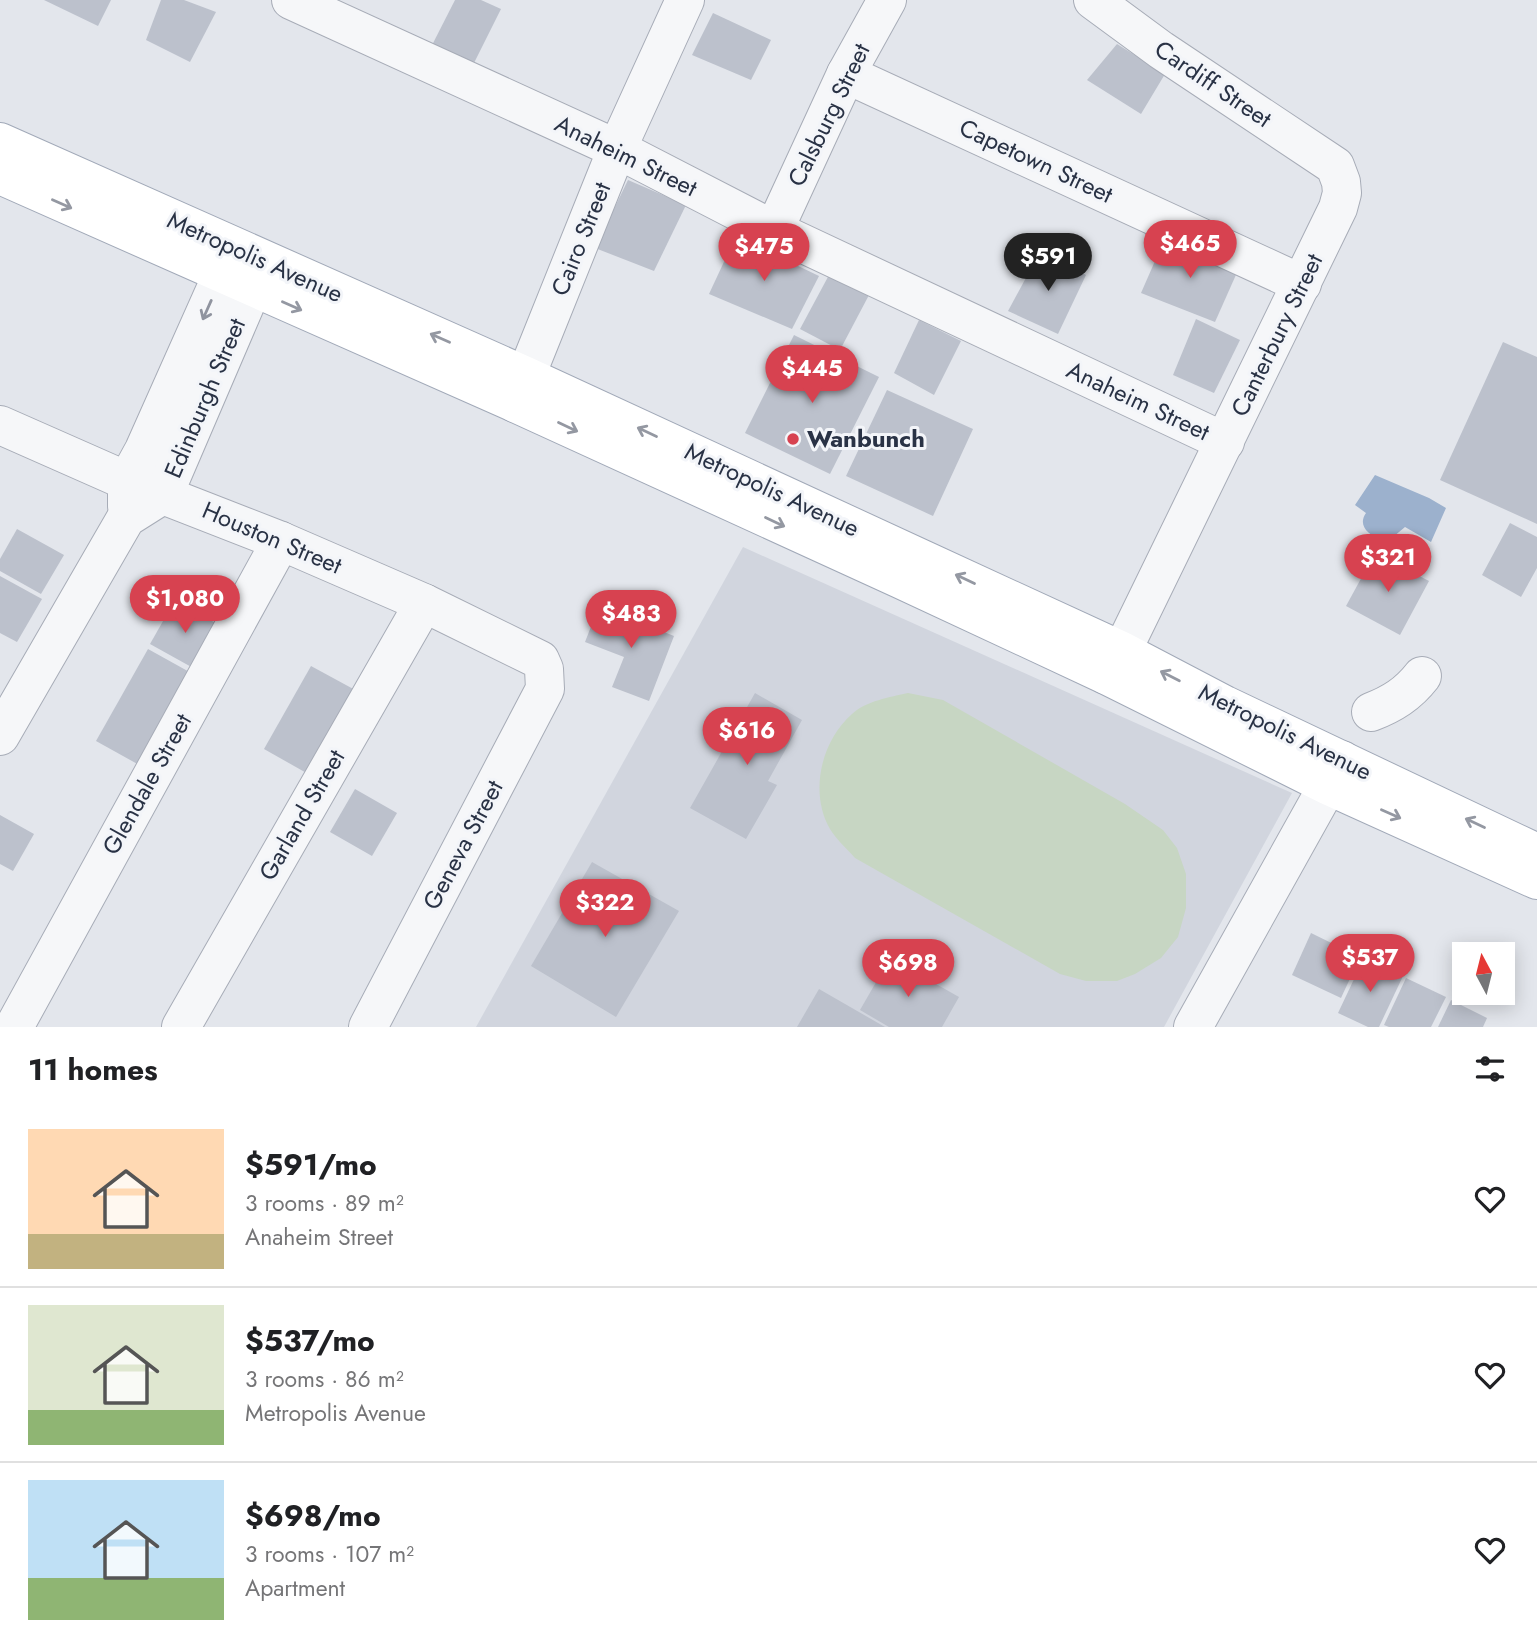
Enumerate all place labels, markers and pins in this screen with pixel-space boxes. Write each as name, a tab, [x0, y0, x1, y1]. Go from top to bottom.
pin: $465	[1149, 220, 1231, 280]
pin: $475	[723, 224, 805, 283]
pin: $591	[1007, 233, 1089, 293]
pin: $445	[771, 346, 853, 405]
place label: Wanbunch	[807, 421, 925, 456]
marker: Wanbunch	[785, 431, 801, 447]
pin: $321	[1347, 534, 1429, 594]
pin: $1,080	[128, 576, 242, 635]
pin: $483	[590, 590, 672, 650]
pin: $616	[706, 708, 788, 767]
pin: $322	[564, 880, 646, 939]
pin: $537	[1329, 934, 1411, 994]
pin: $698	[867, 940, 949, 999]

